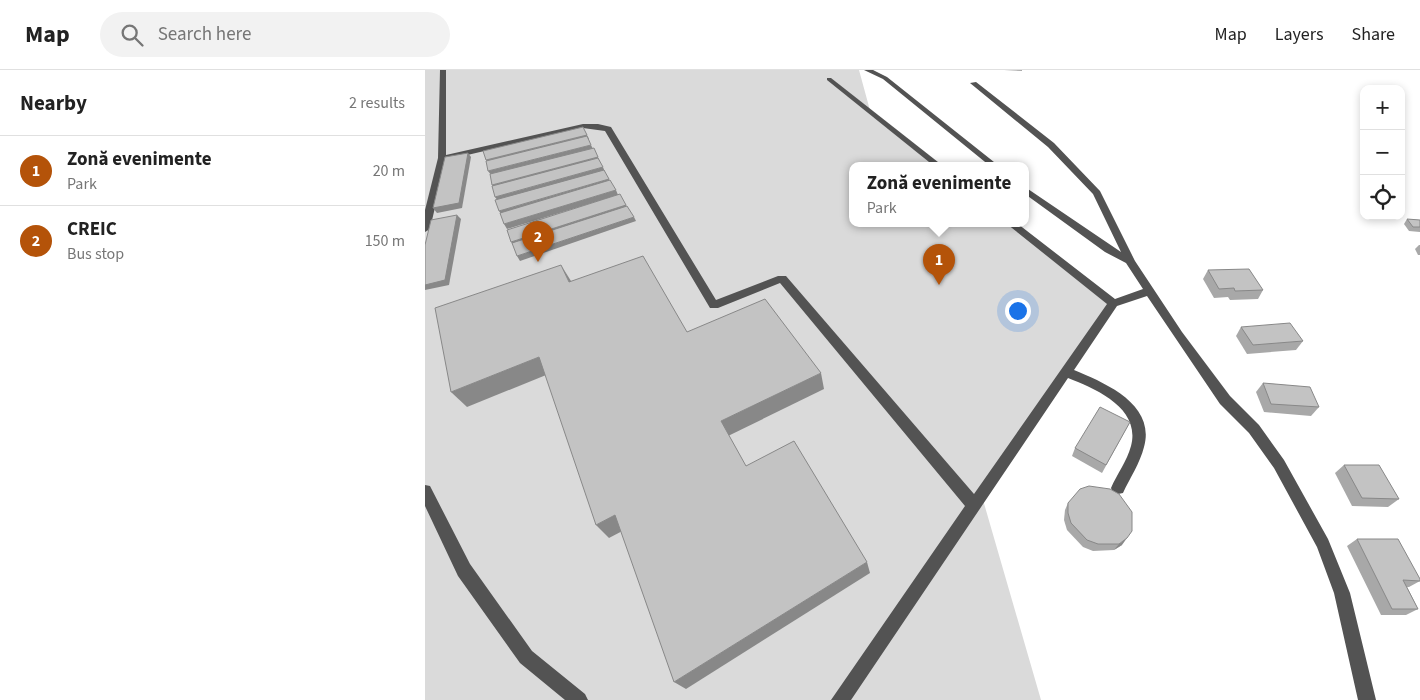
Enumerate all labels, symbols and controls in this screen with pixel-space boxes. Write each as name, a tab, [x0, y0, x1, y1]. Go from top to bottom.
search box	[100, 12, 450, 57]
text: Map	[25, 17, 70, 52]
icon: search	[118, 21, 146, 49]
text: Search here	[158, 21, 251, 48]
text: Map	[1215, 22, 1247, 47]
text: Layers	[1275, 22, 1324, 47]
text: Share	[1352, 22, 1395, 47]
map controls	[1360, 85, 1405, 220]
button: +	[1360, 85, 1405, 130]
text: Nearby	[20, 88, 87, 118]
text: 2 results	[349, 92, 405, 114]
button: −	[1360, 130, 1405, 175]
text: Zonă evenimente	[67, 146, 212, 173]
text: 1	[32, 160, 40, 182]
text: 20 m	[373, 160, 405, 182]
popup	[849, 162, 1029, 227]
text: Zonă evenimente	[867, 170, 1011, 197]
text: Park	[67, 173, 97, 195]
button: locate	[1360, 175, 1405, 220]
text: Park	[867, 197, 897, 219]
text: CREIC	[67, 216, 117, 243]
pin: 2	[522, 221, 554, 262]
text: 2	[32, 230, 40, 252]
text: 150 m	[365, 230, 405, 252]
text: Bus stop	[67, 243, 124, 265]
pin: 1	[923, 244, 955, 285]
your location	[1005, 298, 1031, 324]

